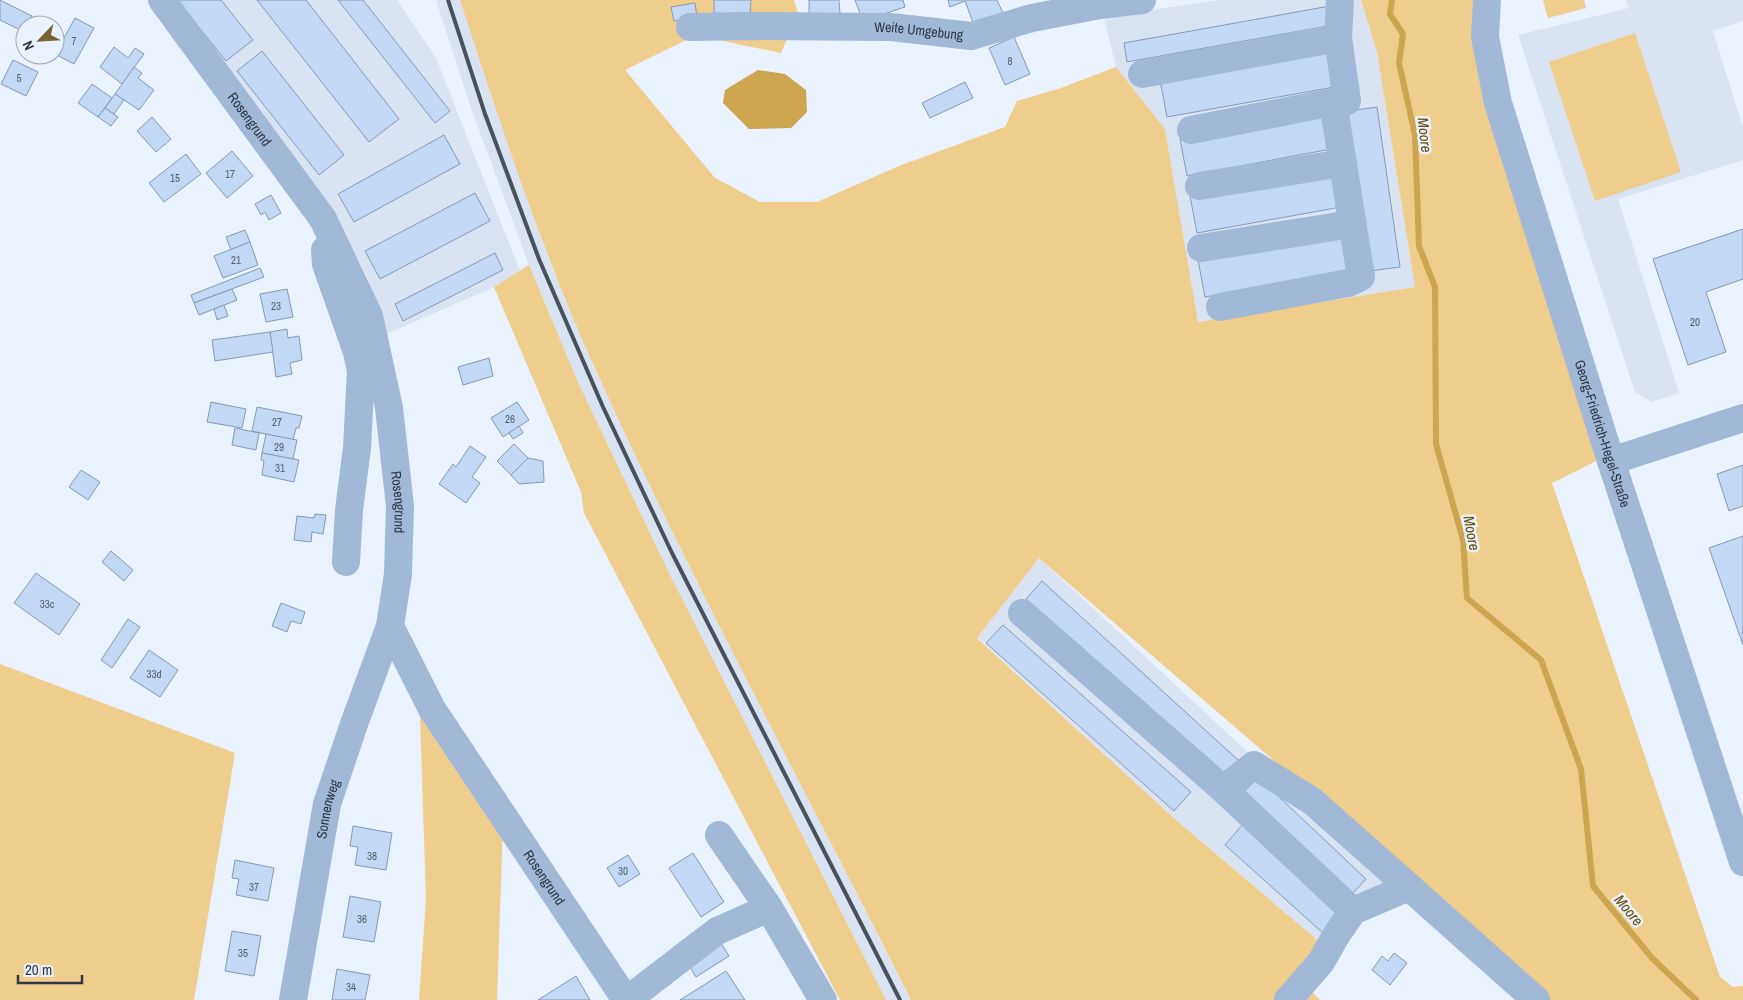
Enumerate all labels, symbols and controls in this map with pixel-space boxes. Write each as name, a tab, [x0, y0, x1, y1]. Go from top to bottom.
north arrow	[15, 15, 65, 65]
street label: Weite Umgebung	[874, 18, 965, 44]
house number: 7	[71, 34, 77, 48]
text: N	[18, 38, 38, 53]
house number: 8	[1007, 54, 1013, 68]
house number: 5	[16, 71, 22, 85]
street label: Rosengrund	[224, 89, 275, 150]
water label: Moore	[1412, 116, 1438, 154]
house number: 17	[225, 167, 235, 181]
house number: 15	[170, 171, 180, 185]
house number: 21	[231, 253, 241, 267]
house number: 23	[271, 299, 281, 313]
house number: 20	[1690, 315, 1700, 329]
street label: Georg-Friedrich-Hegel-Straße	[1571, 357, 1635, 510]
house number: 26	[505, 412, 515, 426]
house number: 27	[272, 415, 282, 429]
house number: 29	[274, 440, 284, 454]
house number: 31	[275, 461, 285, 475]
street label: Rosengrund	[387, 470, 409, 534]
water label: Moore	[1458, 514, 1486, 552]
house number: 33c	[40, 597, 55, 611]
house number: 33d	[146, 667, 162, 681]
street label: Sonnenweg	[312, 776, 344, 840]
street label: Rosengrund	[519, 846, 569, 908]
house number: 38	[367, 849, 377, 863]
house number: 30	[618, 864, 628, 878]
house number: 37	[249, 880, 259, 894]
water label: Moore	[1610, 890, 1648, 930]
house number: 36	[357, 912, 367, 926]
house number: 35	[238, 946, 248, 960]
scale bar	[18, 952, 81, 984]
text: 20 m	[25, 959, 52, 980]
house number: 34	[346, 980, 356, 994]

